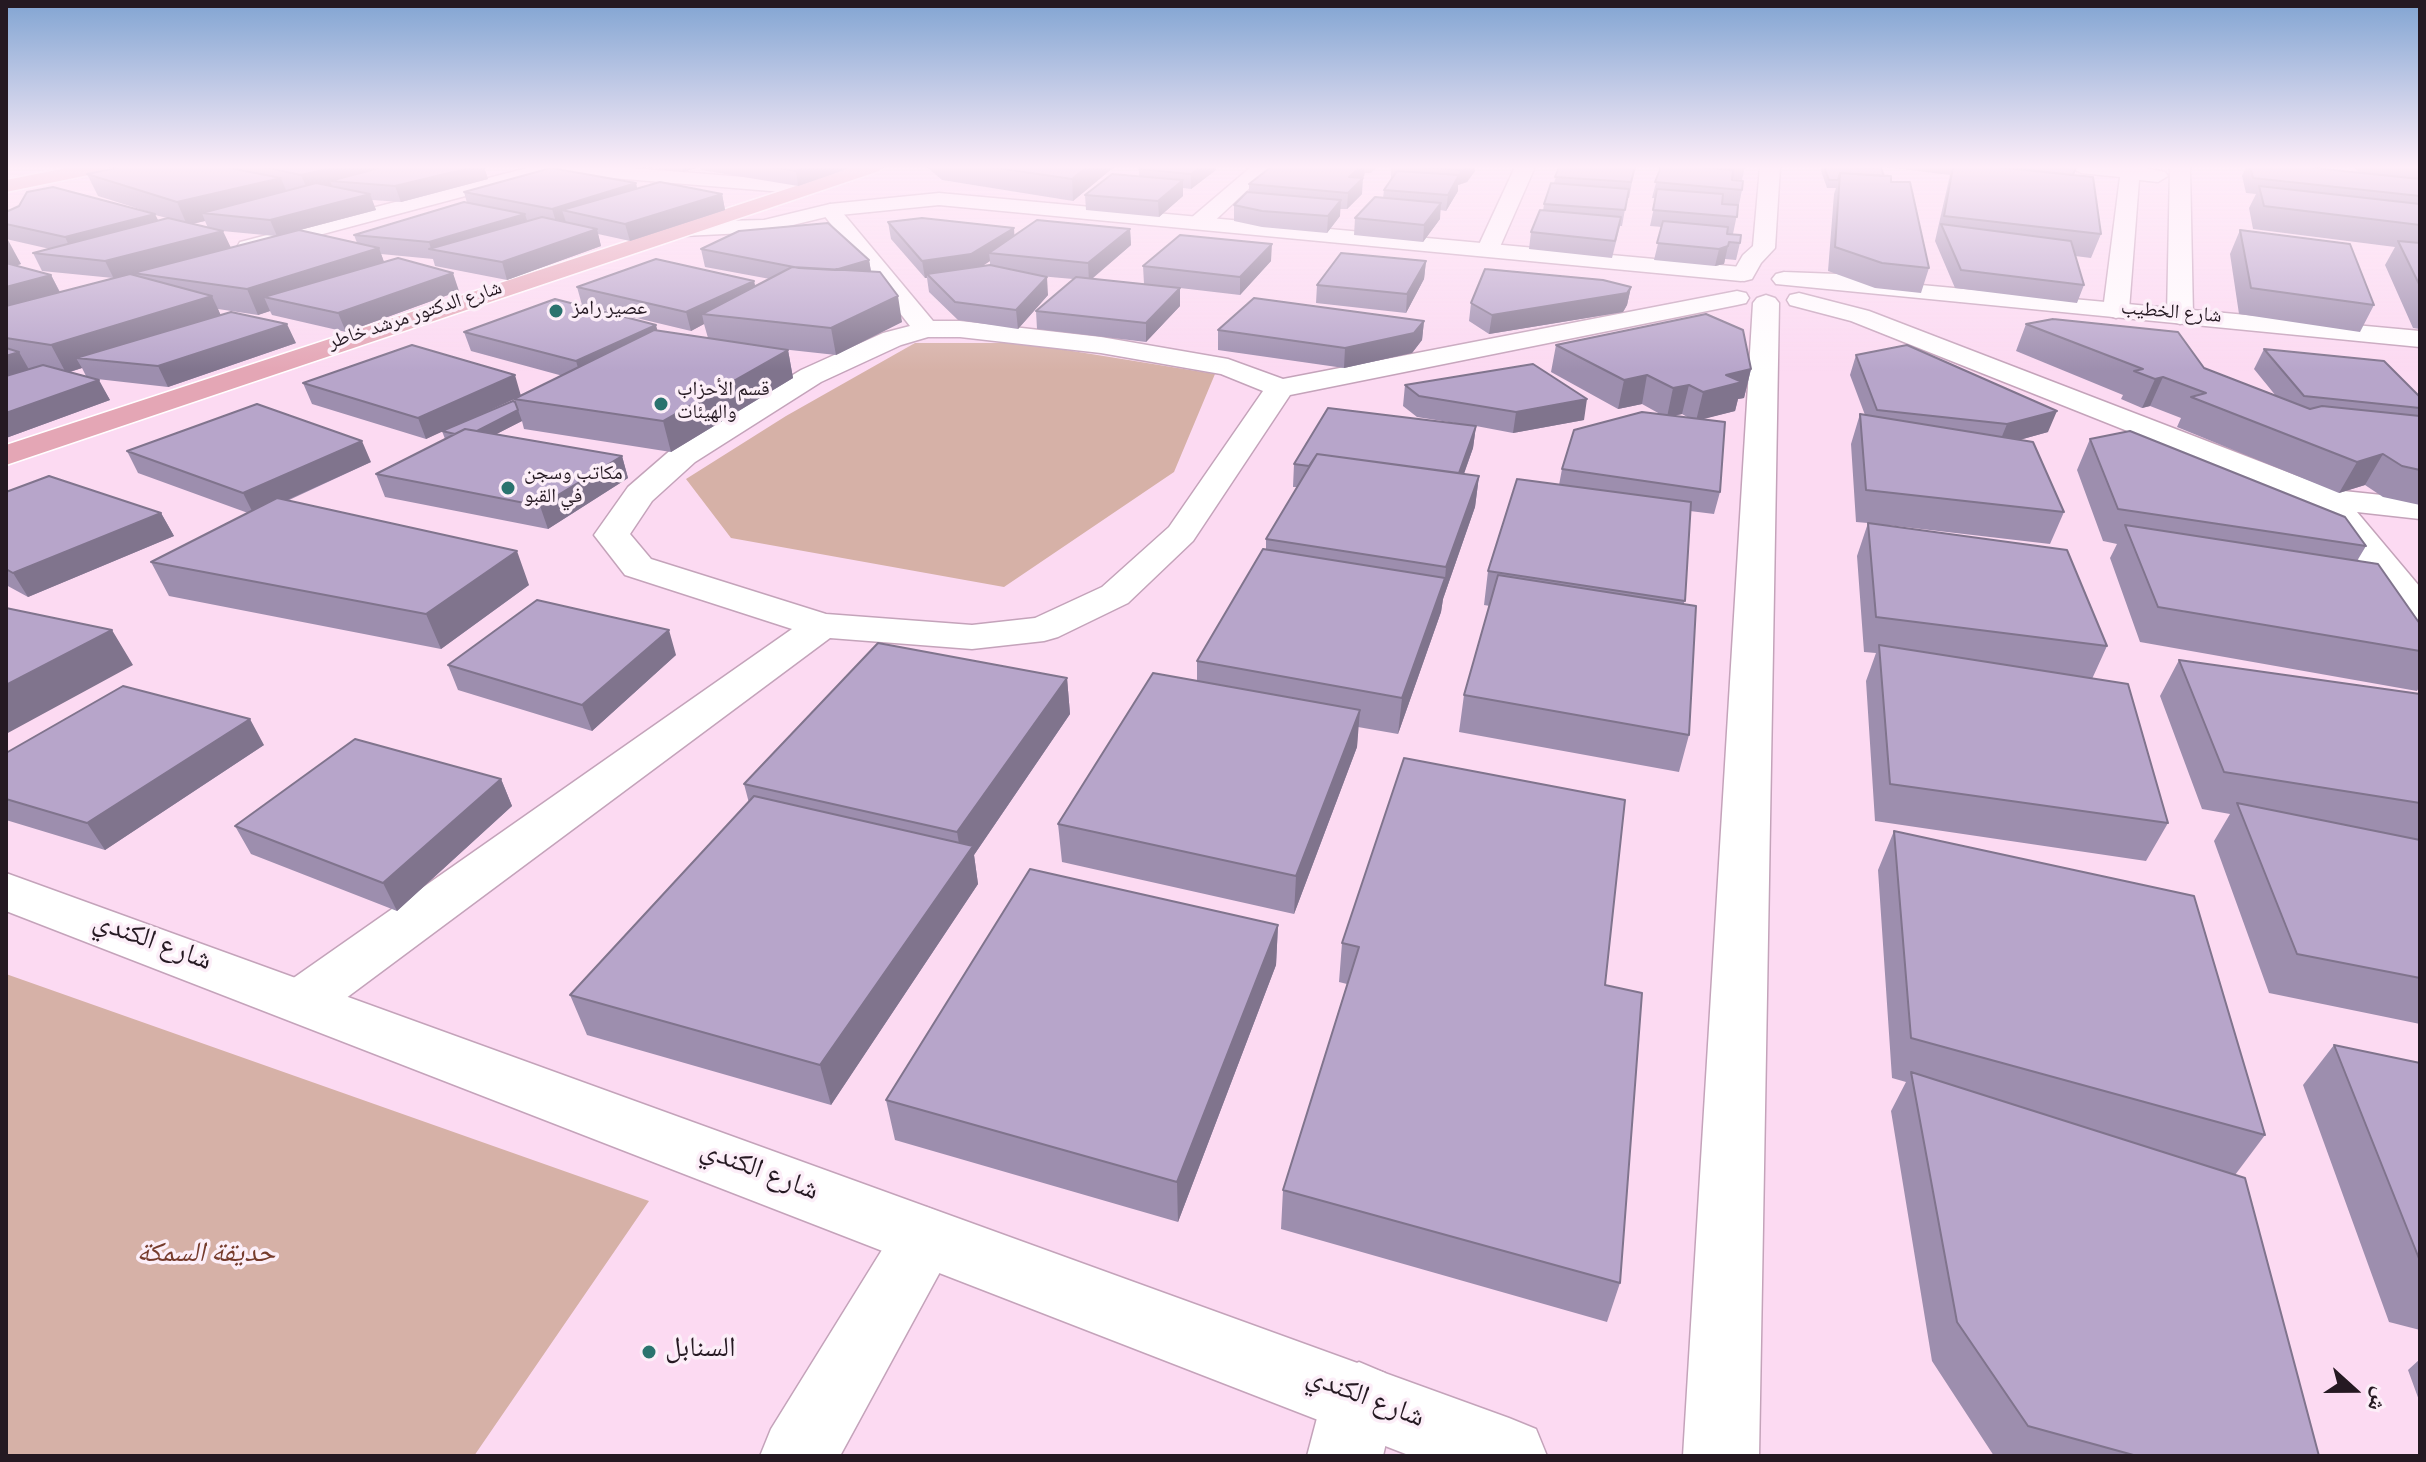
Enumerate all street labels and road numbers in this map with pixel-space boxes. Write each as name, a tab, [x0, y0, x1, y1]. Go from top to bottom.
street label: شارع الدكتور مرشد خاطر	[326, 279, 506, 357]
street label: شارع الخطيب	[2120, 299, 2222, 331]
street label: شارع الكندي	[87, 908, 215, 982]
street label: شارع الكندي	[694, 1136, 822, 1212]
street label: شارع الكندي	[1300, 1363, 1428, 1439]

